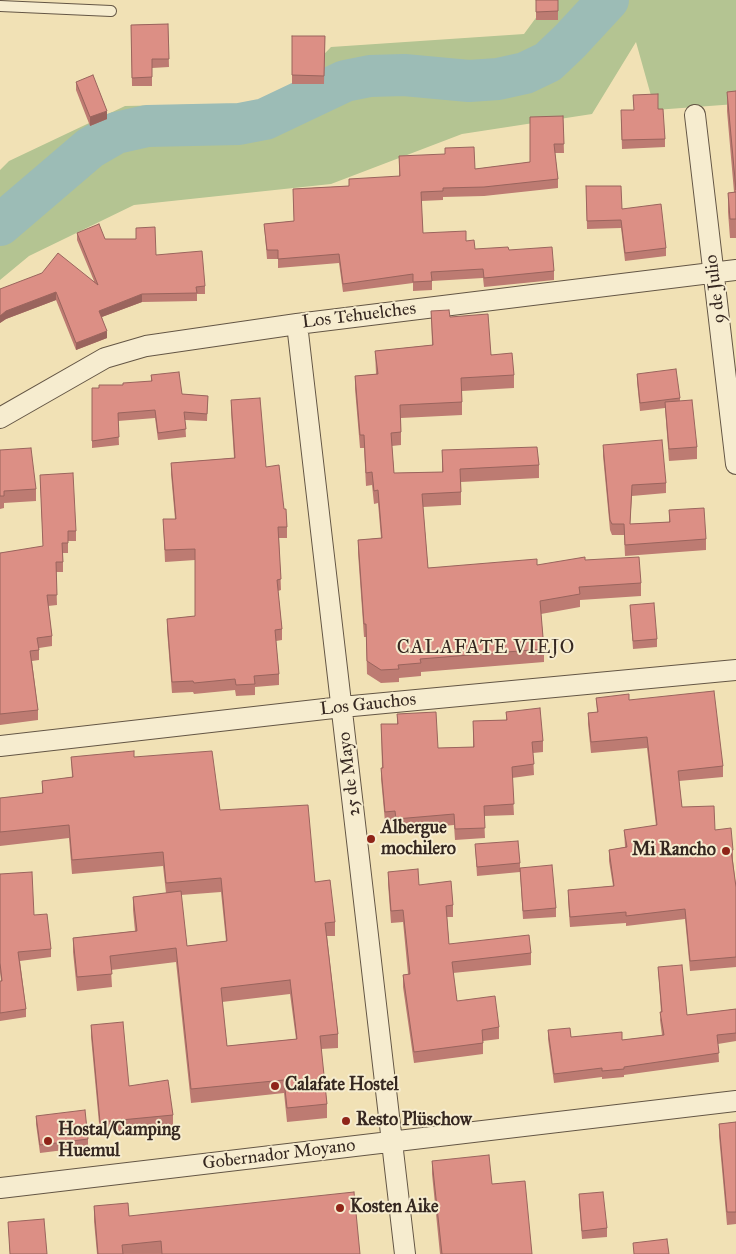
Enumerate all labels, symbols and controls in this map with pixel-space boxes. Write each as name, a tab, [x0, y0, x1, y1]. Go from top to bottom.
street label: 9 de Julio	[701, 253, 731, 325]
street label: Los Tehuelches	[301, 298, 417, 334]
district label: CALAFATE VIEJO	[395, 637, 577, 659]
street label: Los Gauchos	[319, 689, 417, 721]
street label: 25 de Mayo	[334, 731, 366, 817]
place label: Albergue mochilero	[381, 818, 456, 861]
marker: Albergue mochilero	[365, 833, 377, 845]
place label: Mi Rancho	[632, 840, 716, 862]
marker: Mi Rancho	[720, 845, 732, 857]
place label: Calafate Hostel	[285, 1075, 399, 1097]
marker: Calafate Hostel	[269, 1080, 281, 1092]
place label: Resto Plüschow	[356, 1110, 472, 1132]
marker: Resto Plüschow	[340, 1115, 352, 1127]
place label: Hostal/Camping Huemul	[58, 1120, 180, 1162]
marker: Hostal/Camping Huemul	[42, 1135, 54, 1147]
street label: Gobernador Moyano	[201, 1135, 357, 1175]
place label: Kosten Aike	[350, 1197, 439, 1219]
marker: Kosten Aike	[334, 1202, 346, 1214]

